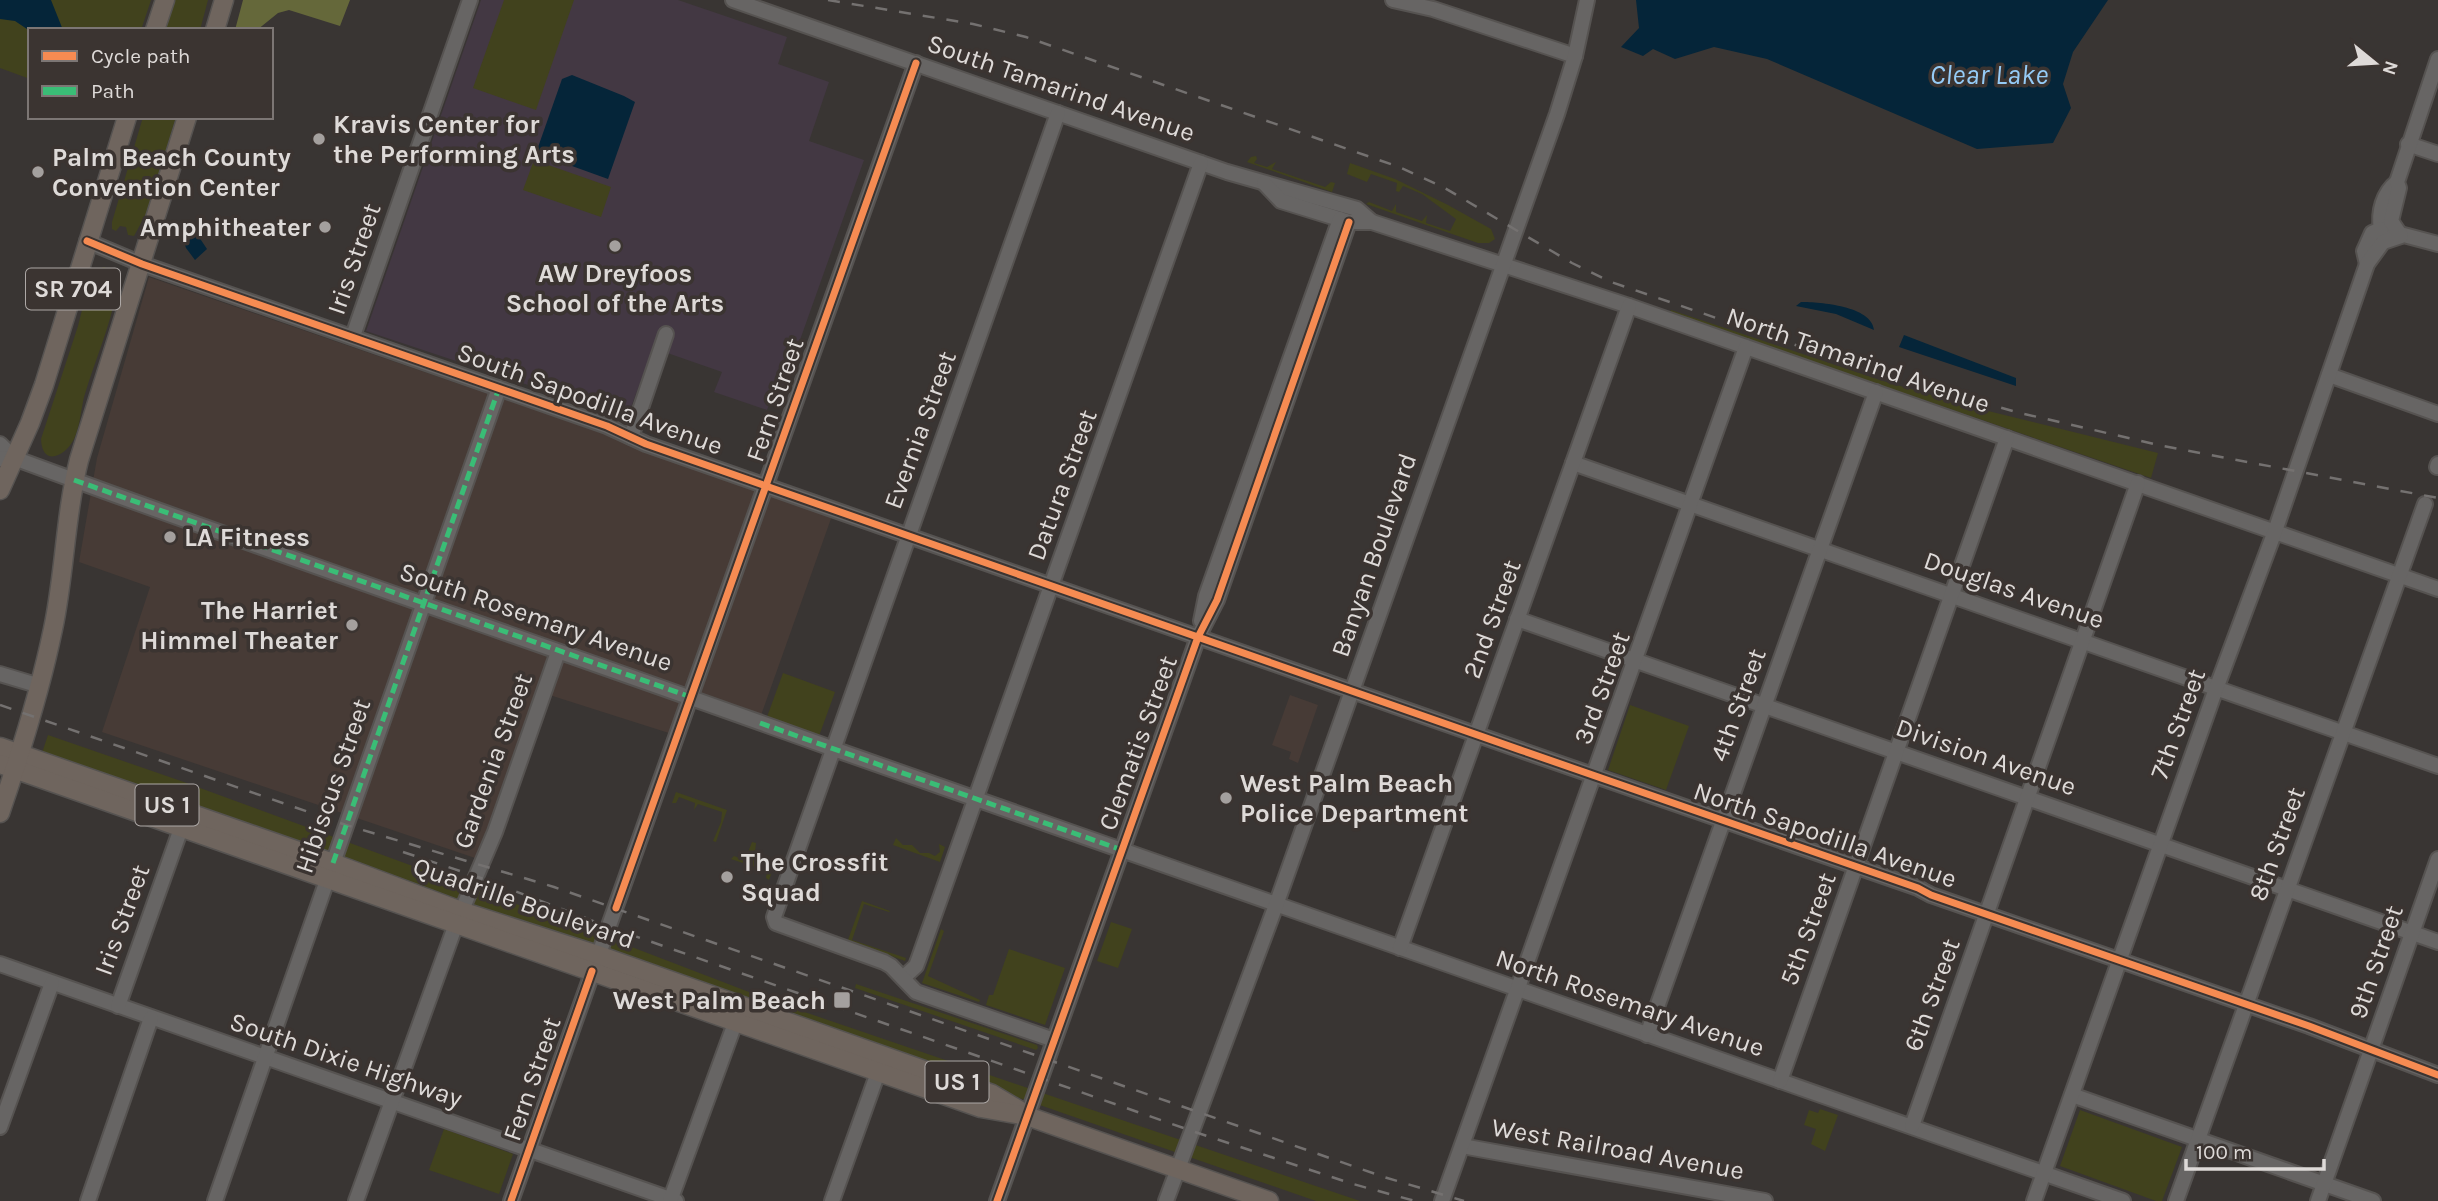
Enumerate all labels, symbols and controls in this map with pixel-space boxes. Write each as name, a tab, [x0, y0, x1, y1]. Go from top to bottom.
legend	[28, 28, 273, 119]
street label: South Tamarind Avenue	[923, 28, 1199, 148]
north arrow	[2340, 28, 2410, 98]
text: Cycle path	[91, 44, 191, 68]
water label: Clear Lake	[1930, 58, 2048, 91]
text: N	[2378, 58, 2403, 78]
text: Path	[91, 79, 135, 103]
place label: Kravis Center for the Performing Arts	[333, 109, 575, 170]
marker: Kravis Center for the Performing Arts	[311, 131, 327, 147]
place label: Palm Beach County Convention Center	[52, 142, 291, 203]
marker: Palm Beach County Convention Center	[30, 164, 46, 180]
street label: Iris Street	[321, 199, 388, 319]
place label: Amphitheater	[140, 212, 312, 243]
marker: Amphitheater	[317, 219, 333, 235]
marker: AW Dreyfoos School of the Arts	[607, 238, 623, 254]
place label: AW Dreyfoos School of the Arts	[506, 258, 724, 319]
road number: SR 704	[26, 268, 120, 310]
street label: North Tamarind Avenue	[1722, 300, 1994, 420]
street label: Fern Street	[739, 334, 811, 466]
street label: South Sapodilla Avenue	[453, 336, 727, 462]
street label: Evernia Street	[877, 347, 963, 513]
street label: Datura Street	[1020, 405, 1104, 565]
street label: Banyan Boulevard	[1325, 449, 1423, 661]
place label: LA Fitness	[184, 522, 310, 553]
marker: LA Fitness	[162, 529, 178, 545]
street label: Douglas Avenue	[1920, 545, 2108, 635]
street label: 2nd Street	[1456, 555, 1528, 682]
street label: South Rosemary Avenue	[396, 556, 676, 678]
place label: The Harriet Himmel Theater	[140, 595, 339, 656]
marker: The Harriet Himmel Theater	[344, 617, 360, 633]
street label: 3rd Street	[1567, 627, 1637, 749]
street label: 4th Street	[1703, 644, 1773, 766]
street label: Clematis Street	[1092, 651, 1184, 835]
street label: 7th Street	[2144, 664, 2212, 783]
street label: Gardenia Street	[447, 669, 539, 853]
street label: Hibiscus Street	[289, 695, 377, 877]
street label: Division Avenue	[1892, 712, 2080, 802]
place label: West Palm Beach Police Department	[1240, 768, 1468, 829]
street label: North Sapodilla Avenue	[1689, 775, 1961, 895]
street label: 8th Street	[2242, 783, 2312, 905]
road number: US 1	[136, 784, 198, 826]
marker: West Palm Beach Police Department	[1218, 790, 1234, 806]
place label: The Crossfit Squad	[741, 847, 889, 908]
street label: Quadrille Boulevard	[409, 850, 639, 956]
street label: Iris Street	[88, 860, 156, 980]
street label: 5th Street	[1773, 868, 1843, 990]
marker: The Crossfit Squad	[719, 869, 735, 885]
street label: 9th Street	[2342, 901, 2410, 1023]
street label: 6th Street	[1897, 934, 1967, 1056]
street label: North Rosemary Avenue	[1492, 942, 1768, 1064]
place label: West Palm Beach	[613, 985, 826, 1016]
marker: West Palm Beach	[832, 990, 852, 1010]
street label: South Dixie Highway	[226, 1006, 466, 1114]
street label: Fern Street	[496, 1013, 568, 1145]
road number: US 1	[926, 1062, 988, 1102]
street label: West Railroad Avenue	[1489, 1112, 1747, 1186]
scale bar	[2186, 1128, 2324, 1172]
text: 100 m	[2196, 1140, 2253, 1164]

